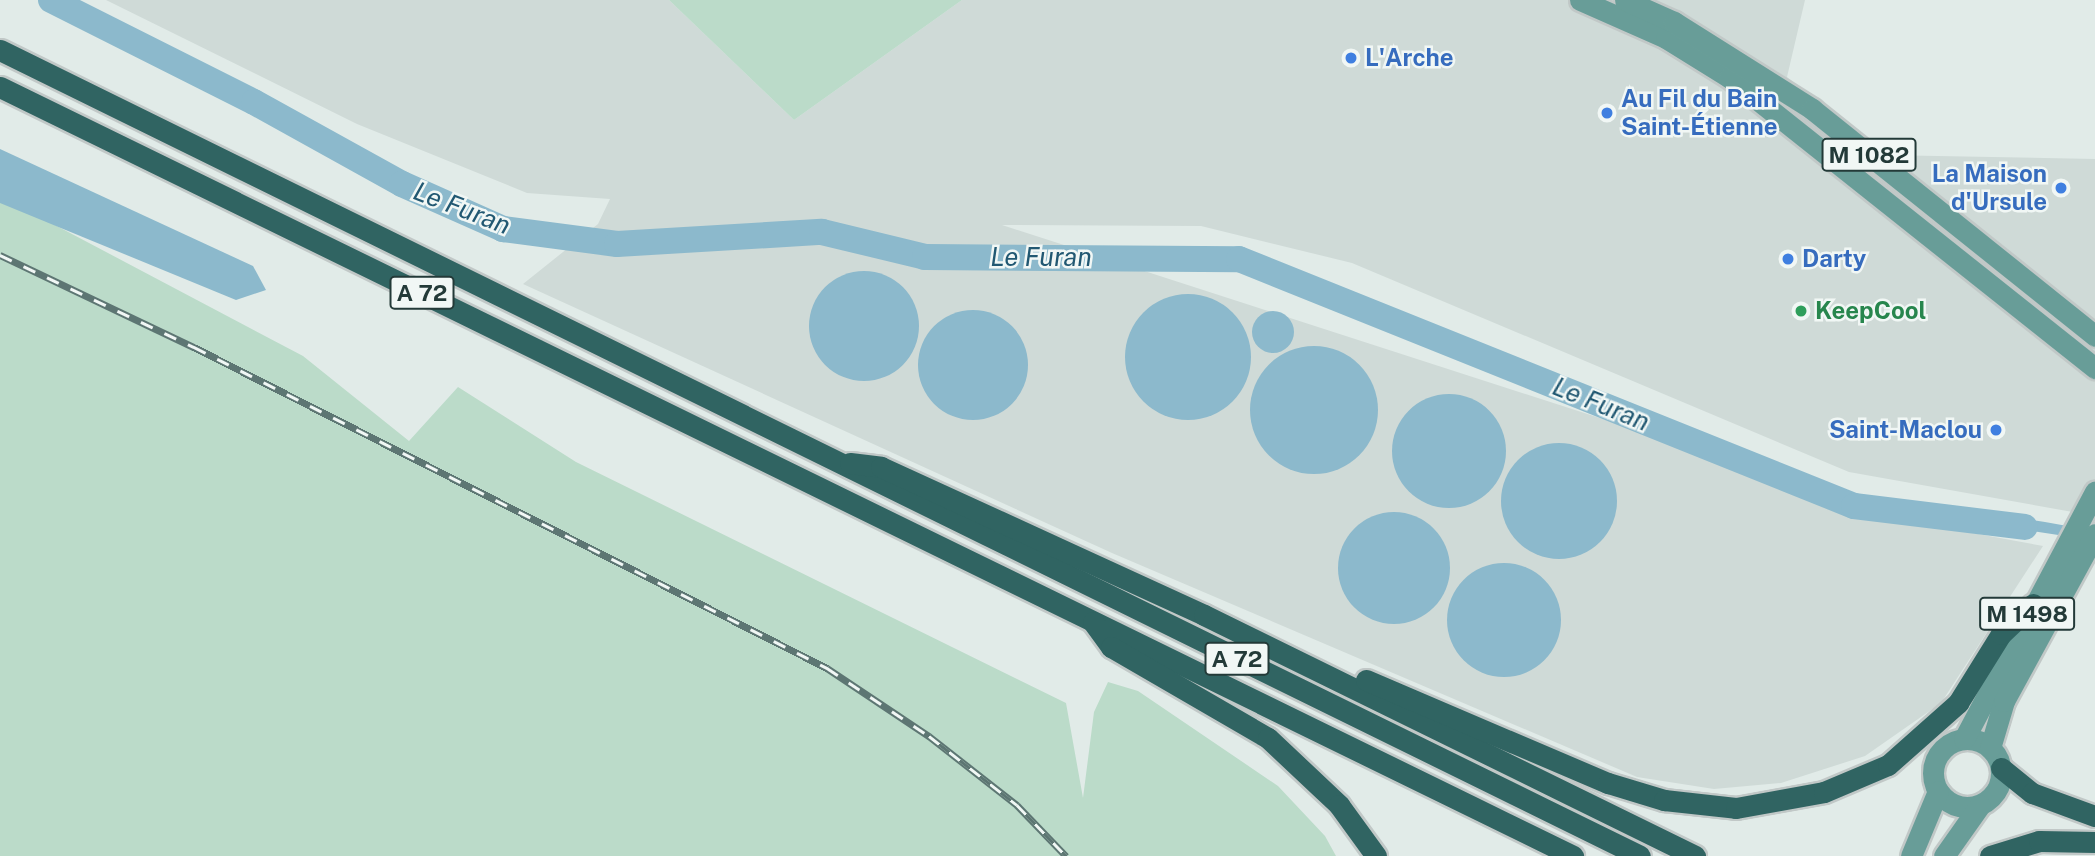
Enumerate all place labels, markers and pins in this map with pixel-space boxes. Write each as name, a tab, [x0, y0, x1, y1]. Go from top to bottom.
place label: L'Arche	[1365, 44, 1454, 72]
marker: L'Arche	[1343, 50, 1359, 66]
place label: Au Fil du Bain Saint-Étienne	[1621, 85, 1778, 141]
marker: Au Fil du Bain Saint-Étienne	[1599, 105, 1615, 121]
place label: La Maison d'Ursule	[1932, 160, 2047, 216]
marker: La Maison d'Ursule	[2053, 180, 2069, 196]
place label: Darty	[1802, 245, 1866, 273]
marker: Darty	[1780, 251, 1796, 267]
place label: KeepCool	[1815, 297, 1926, 325]
marker: KeepCool	[1793, 303, 1809, 319]
place label: Saint-Maclou	[1829, 416, 1982, 444]
marker: Saint-Maclou	[1988, 422, 2004, 438]

